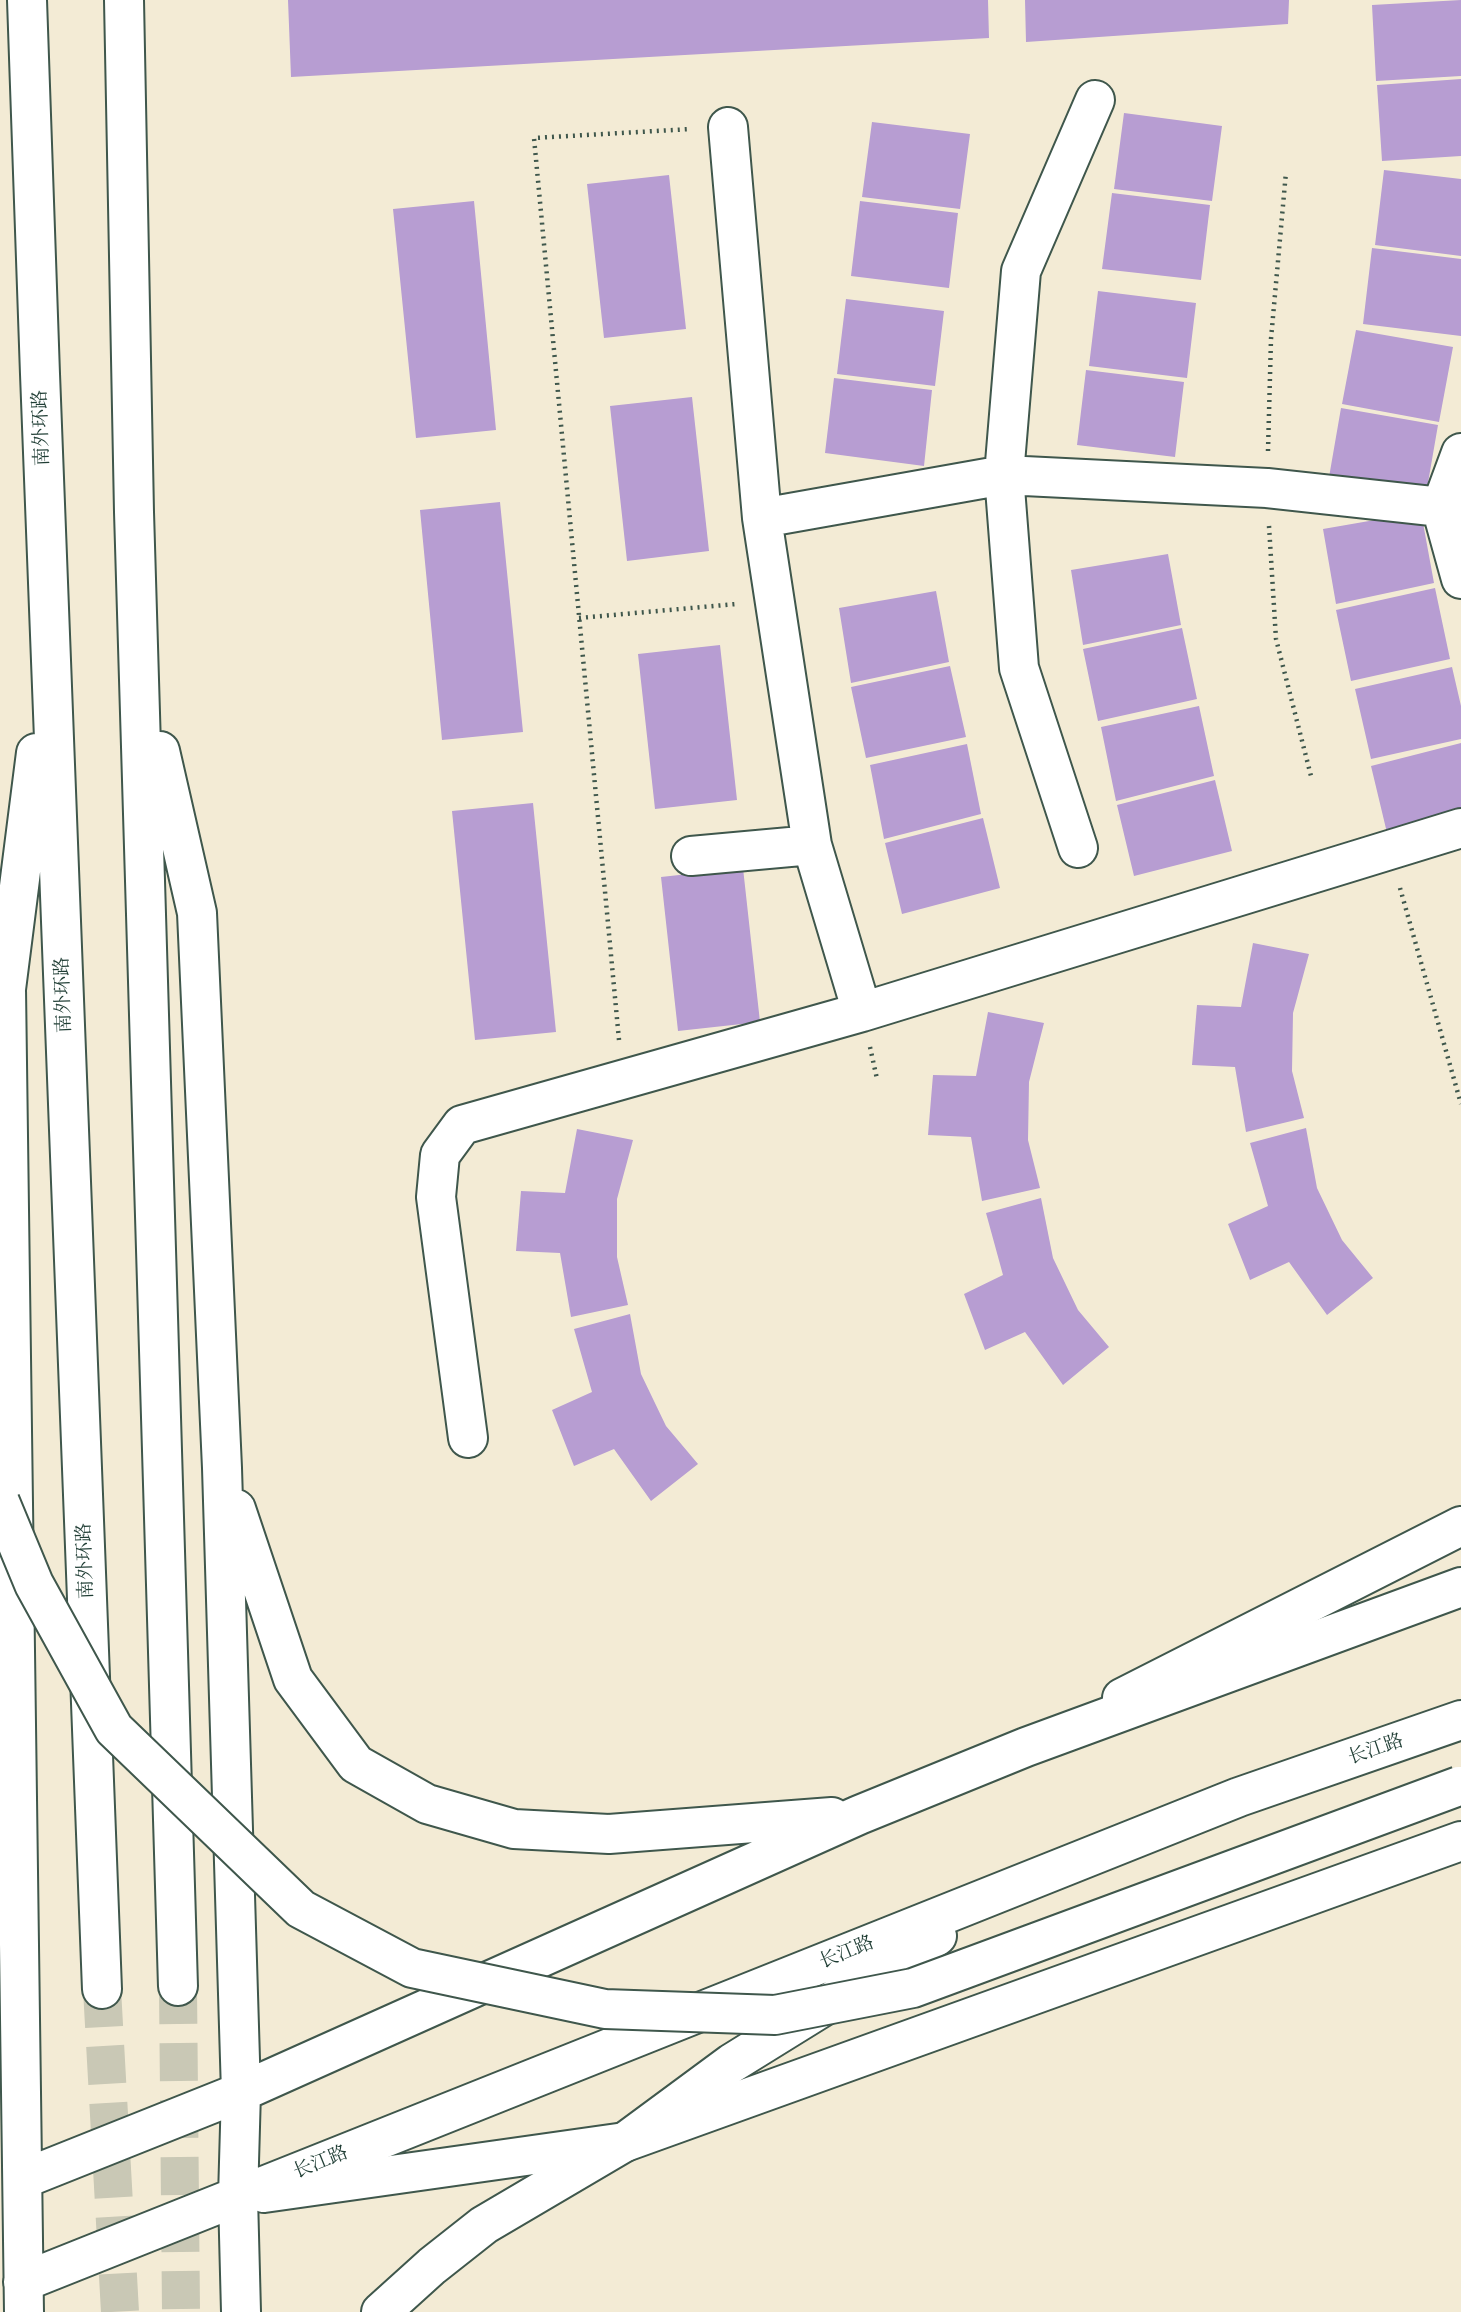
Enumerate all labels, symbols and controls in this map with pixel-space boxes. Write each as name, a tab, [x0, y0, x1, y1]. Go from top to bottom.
street label: 南外环路	[29, 390, 55, 466]
street label: 南外环路	[51, 957, 77, 1033]
street label: 南外环路	[73, 1523, 99, 1599]
street label: 长江路	[1345, 1730, 1407, 1770]
street label: 长江路	[816, 1932, 878, 1974]
street label: 长江路	[290, 2142, 352, 2184]

